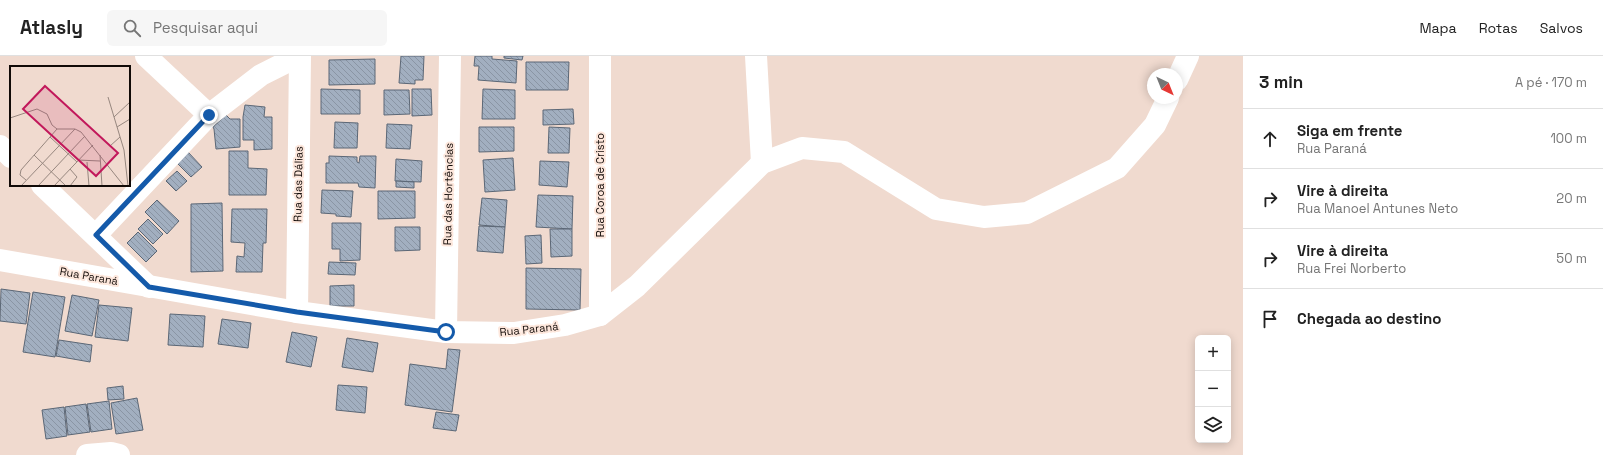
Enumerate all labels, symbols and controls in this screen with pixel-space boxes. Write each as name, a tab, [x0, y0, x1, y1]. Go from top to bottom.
search box	[107, 10, 387, 46]
text: Atlasly	[20, 15, 83, 40]
icon: search	[121, 17, 143, 39]
text: Pesquisar aqui	[153, 18, 258, 37]
text: Mapa	[1419, 19, 1457, 37]
text: Rotas	[1479, 19, 1518, 37]
text: Salvos	[1540, 19, 1583, 37]
inset map	[10, 66, 130, 186]
north arrow	[1147, 68, 1183, 104]
text: 3 min	[1259, 71, 1303, 93]
text: A pé · 170 m	[1515, 74, 1587, 91]
route end	[200, 106, 218, 124]
text: Siga em frente	[1297, 121, 1403, 140]
icon: ahead	[1259, 128, 1281, 150]
text: 100 m	[1550, 130, 1587, 147]
street label: Rua Coroa de Cristo	[593, 133, 607, 237]
text: Rua Paraná	[1297, 140, 1367, 157]
street label: Rua das Hortências	[440, 142, 456, 245]
street label: Rua das Dálias	[290, 146, 306, 222]
text: Vire à direita	[1297, 181, 1388, 200]
icon: right	[1259, 188, 1281, 210]
text: 20 m	[1556, 190, 1587, 207]
text: Rua Manoel Antunes Neto	[1297, 200, 1458, 217]
text: Vire à direita	[1297, 241, 1388, 260]
icon: right	[1259, 248, 1281, 270]
text: 50 m	[1556, 250, 1587, 267]
text: Rua Frei Norberto	[1297, 260, 1406, 277]
street label: Rua Paraná	[59, 264, 120, 288]
icon: arrive	[1259, 308, 1281, 330]
text: Chegada ao destino	[1297, 309, 1441, 328]
street label: Rua Paraná	[499, 319, 560, 339]
route start	[437, 323, 455, 341]
map controls	[1195, 335, 1231, 443]
button: +	[1195, 335, 1231, 371]
button: −	[1195, 371, 1231, 407]
button: layers	[1195, 407, 1231, 443]

